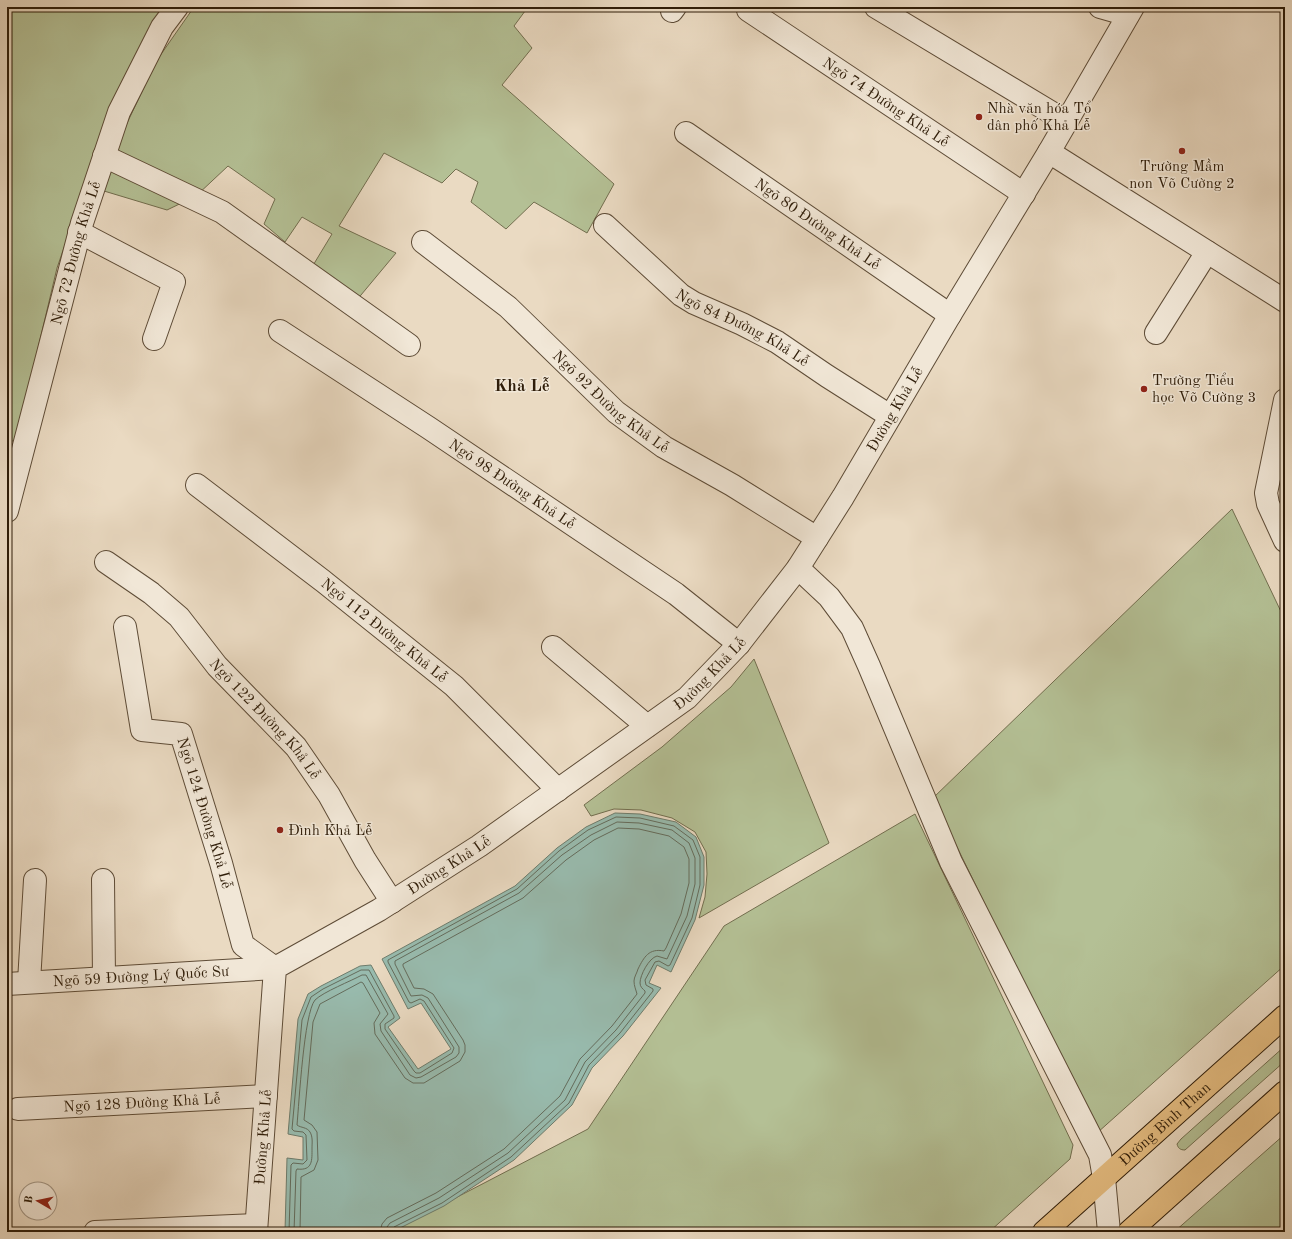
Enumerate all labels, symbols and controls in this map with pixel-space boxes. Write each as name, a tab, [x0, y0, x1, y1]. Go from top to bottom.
street label: Ngõ 74 Đường Khả Lễ	[819, 56, 952, 151]
place label: Nhà văn hóa Tổ dân phố Khả Lễ	[987, 100, 1091, 134]
marker: Nhà văn hóa Tổ dân phố Khả Lễ	[974, 112, 984, 122]
marker: Trường Mầm non Võ Cường 2	[1177, 146, 1187, 156]
place label: Trường Mầm non Võ Cường 2	[1129, 158, 1235, 192]
street label: Ngõ 80 Đường Khả Lễ	[752, 177, 883, 273]
street label: Ngõ 72 Đường Khả Lễ	[50, 179, 104, 327]
street label: Ngõ 84 Đường Khả Lễ	[672, 288, 812, 370]
street label: Ngõ 92 Đường Khả Lễ	[549, 349, 671, 457]
street label: Đường Khả Lễ	[865, 364, 927, 455]
place label: Trường Tiểu học Võ Cường 3	[1152, 372, 1256, 406]
district label: Khả Lễ	[494, 377, 550, 395]
marker: Trường Tiểu học Võ Cường 3	[1139, 384, 1149, 394]
street label: Ngõ 98 Đường Khả Lễ	[446, 438, 578, 533]
street label: Ngõ 112 Đường Khả Lễ	[317, 576, 450, 686]
street label: Đường Khả Lễ	[672, 635, 750, 714]
street label: Ngõ 122 Đường Khả Lễ	[206, 657, 323, 783]
street label: Ngõ 124 Đường Khả Lễ	[174, 736, 235, 890]
place label: Đình Khả Lễ	[288, 823, 372, 839]
marker: Đình Khả Lễ	[275, 825, 285, 835]
street label: Đường Khả Lễ	[406, 833, 494, 898]
street label: Ngõ 59 Đường Lý Quốc Sư	[52, 965, 230, 990]
street label: Đường Bình Than	[1117, 1080, 1214, 1170]
street label: Đường Khả Lễ	[253, 1089, 275, 1186]
street label: Ngõ 128 Đường Khả Lễ	[63, 1091, 221, 1116]
north arrow	[18, 1181, 58, 1221]
text: B	[24, 1195, 36, 1204]

